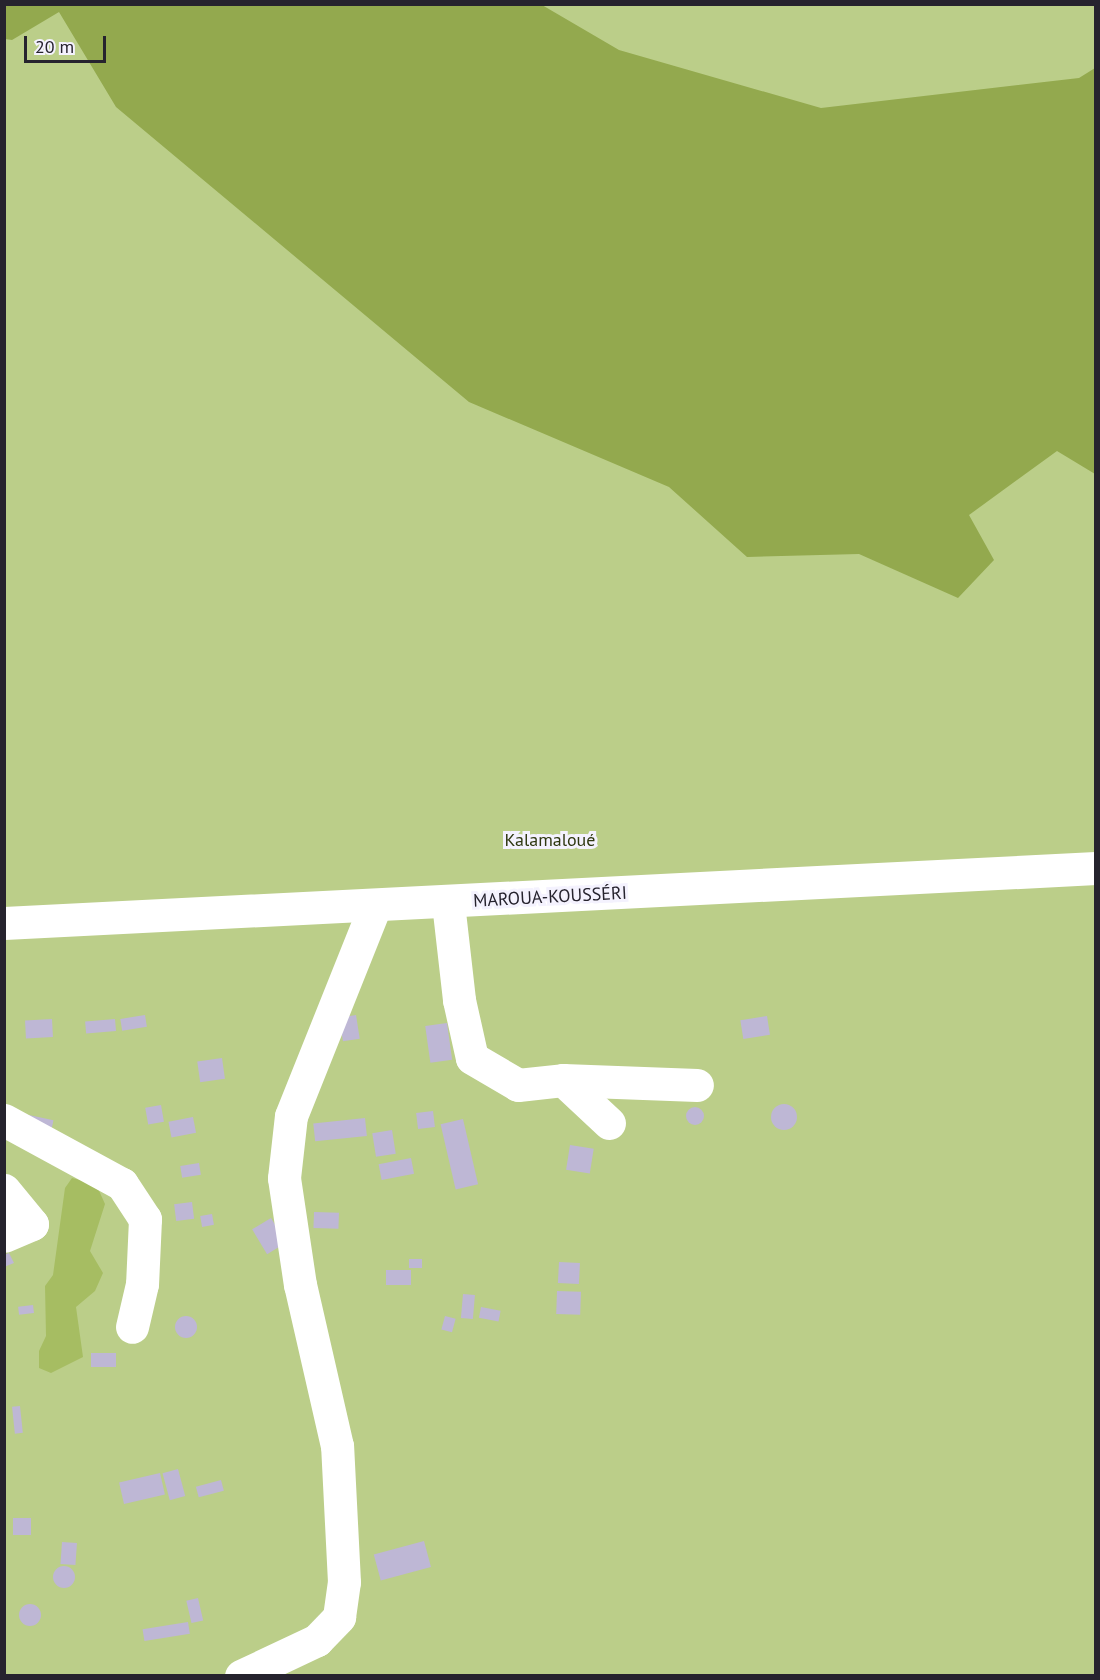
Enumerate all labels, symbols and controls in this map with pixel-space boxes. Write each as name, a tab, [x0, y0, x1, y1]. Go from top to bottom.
scale bar	[27, 24, 110, 62]
text: 20 m	[35, 35, 74, 58]
park label: Kalamaloué	[505, 829, 595, 851]
street label: MAROUA-KOUSSÉRI	[473, 882, 627, 912]

